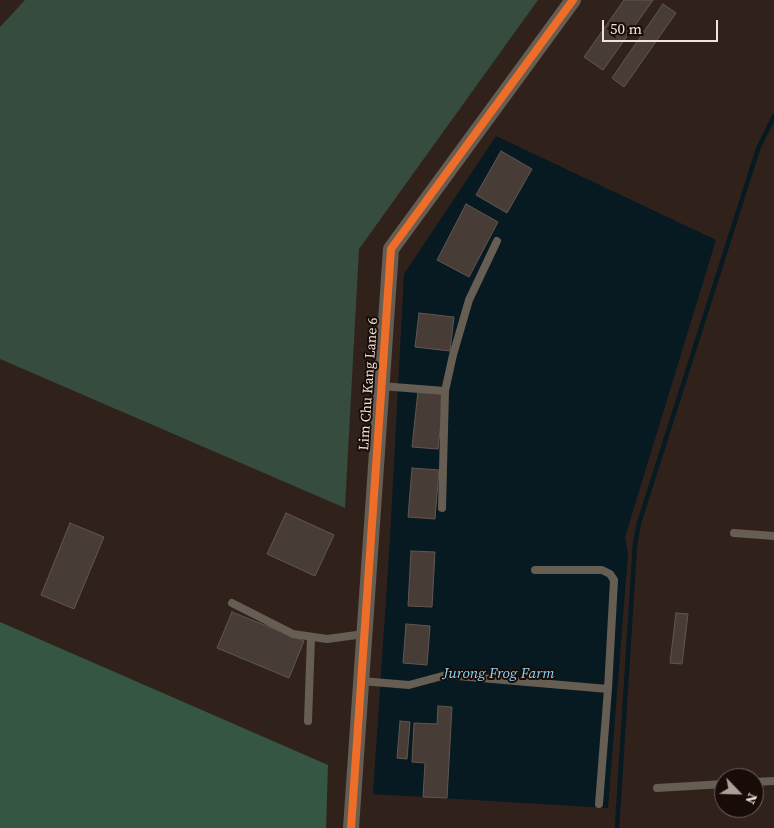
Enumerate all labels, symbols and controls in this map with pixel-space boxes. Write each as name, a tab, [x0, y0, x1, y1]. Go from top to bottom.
scale bar	[604, 10, 720, 42]
text: 50 m	[610, 18, 642, 39]
street label: Lim Chu Kang Lane 6	[356, 317, 382, 451]
water label: Jurong Frog Farm	[443, 665, 555, 683]
north arrow	[714, 768, 764, 818]
text: N	[741, 790, 763, 807]

